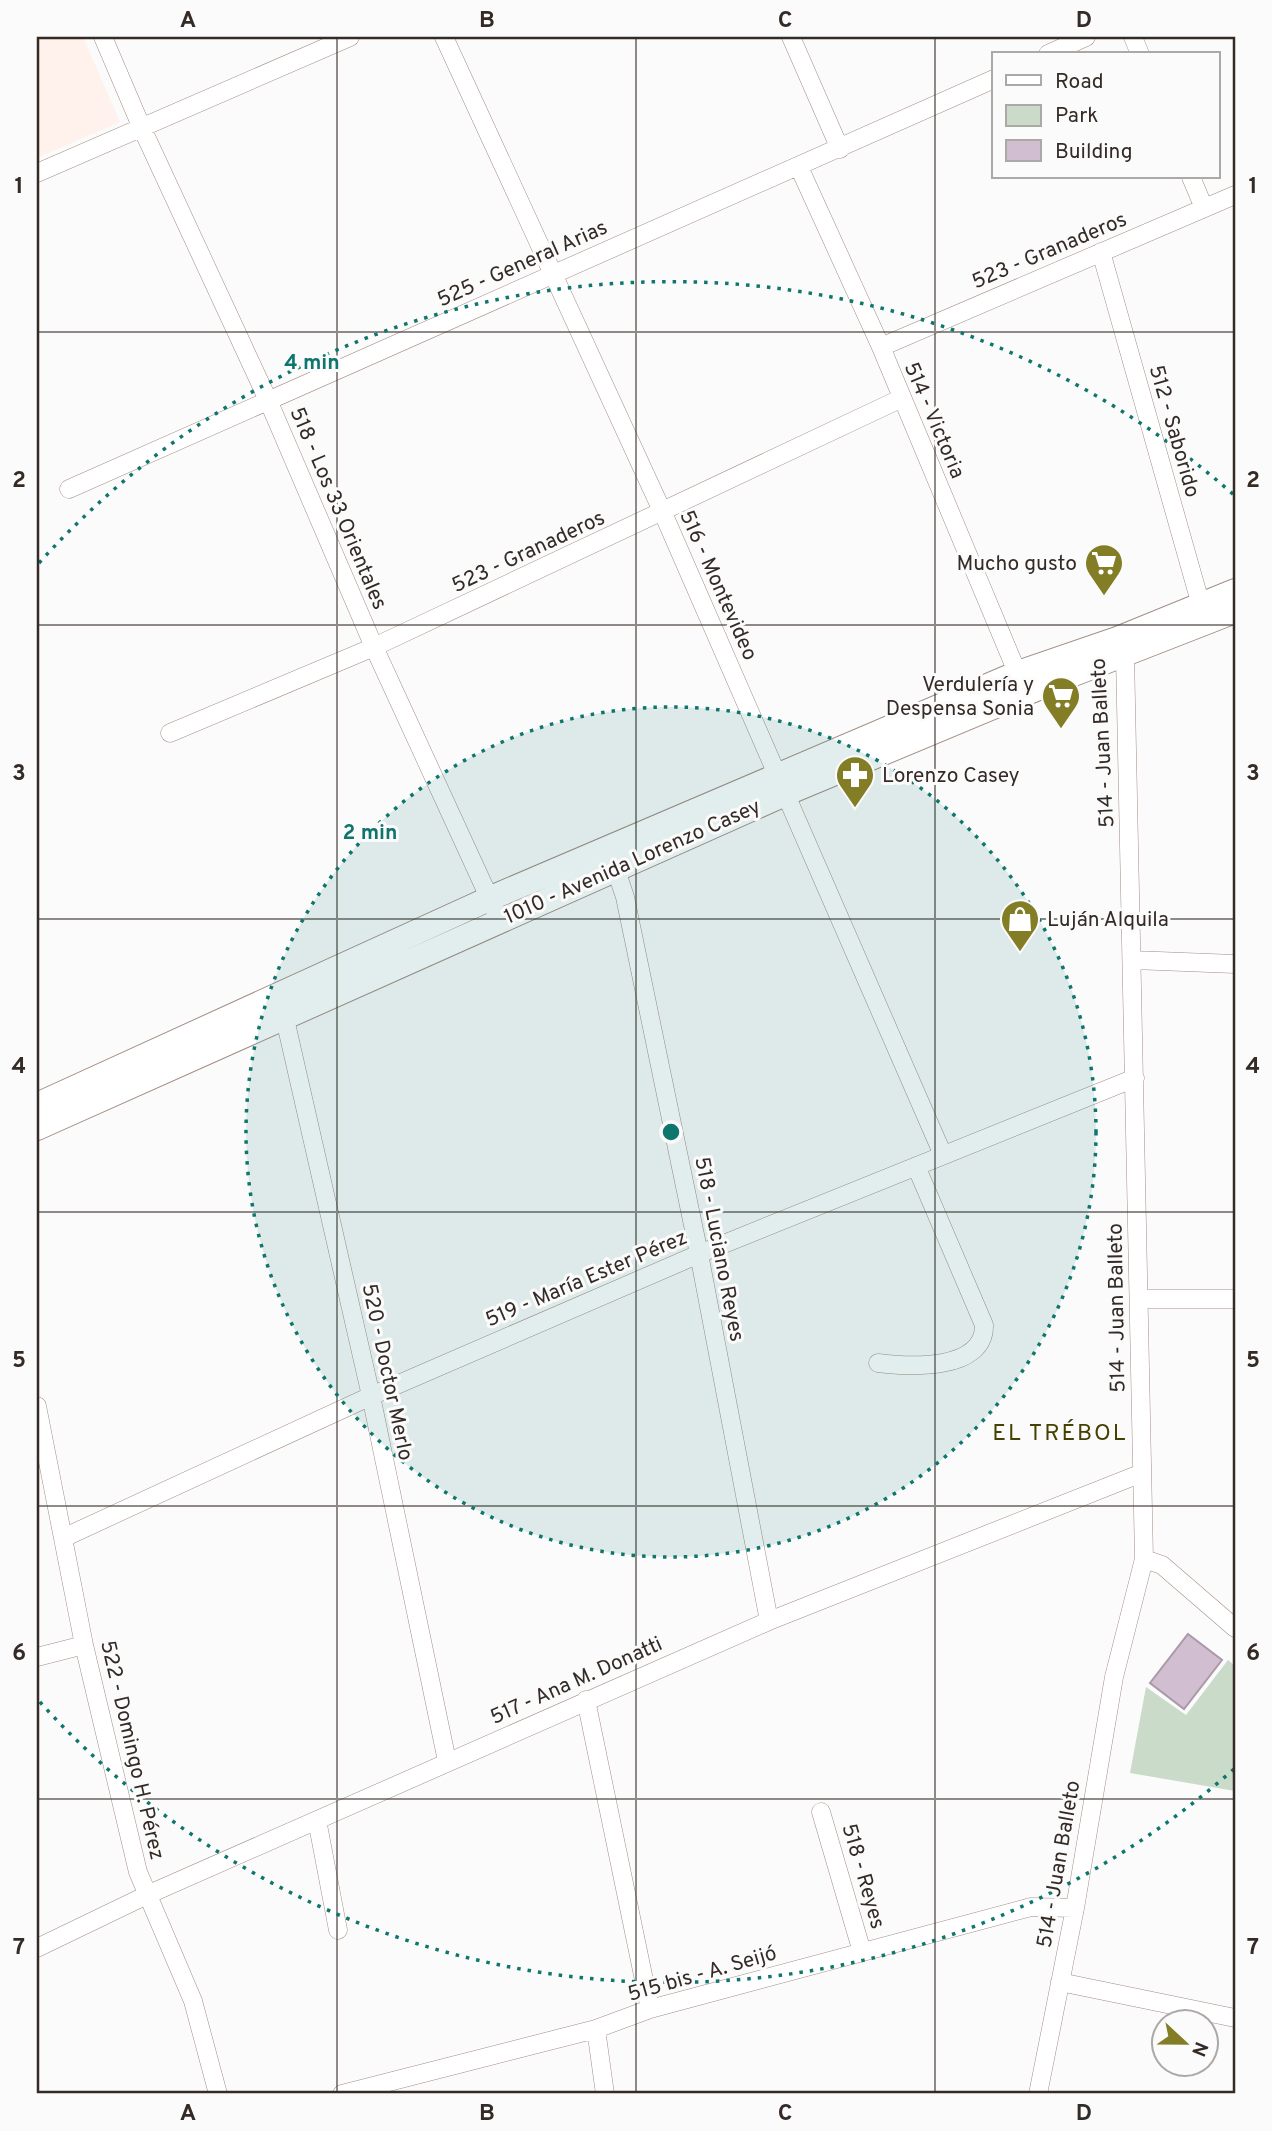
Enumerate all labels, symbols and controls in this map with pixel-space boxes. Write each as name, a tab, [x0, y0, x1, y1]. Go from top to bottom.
text: A	[180, 7, 196, 36]
text: B	[479, 7, 495, 36]
text: C	[778, 7, 792, 36]
text: D	[1076, 7, 1092, 36]
legend	[992, 52, 1220, 178]
text: Road	[1055, 69, 1104, 96]
text: Park	[1055, 103, 1098, 130]
text: Building	[1055, 139, 1133, 166]
text: 1	[14, 173, 24, 202]
text: 1	[1248, 173, 1258, 202]
street label: 523 - Granaderos	[968, 207, 1131, 296]
street label: 525 - General Arias	[433, 215, 612, 314]
text: 4 min	[284, 350, 340, 377]
street label: 514 - Victoria	[897, 358, 970, 483]
street label: 512 - Saborido	[1142, 362, 1205, 501]
street label: 518 - Los 33 Orientales	[283, 403, 392, 614]
text: 2	[12, 467, 26, 496]
text: 2	[1246, 467, 1260, 496]
street label: 523 - Granaderos	[448, 505, 609, 600]
street label: 516 - Montevideo	[672, 506, 763, 665]
supermarket icon: Mucho gusto	[1083, 542, 1125, 597]
place label: Mucho gusto	[956, 551, 1077, 578]
street label: 514 - Juan Balleto	[1086, 657, 1121, 828]
place label: Verdulería y Despensa Sonia	[886, 672, 1034, 723]
supermarket icon: Verdulería y Despensa Sonia	[1040, 675, 1082, 730]
pharmacy icon: Lorenzo Casey	[834, 754, 876, 809]
text: 3	[12, 760, 26, 789]
text: 3	[1246, 760, 1260, 789]
place label: Lorenzo Casey	[882, 763, 1020, 790]
street label: 1010 - Avenida Lorenzo Casey	[500, 794, 765, 931]
text: 2 min	[343, 820, 397, 847]
shop icon: Luján Alquila	[999, 898, 1041, 953]
place label: Luján Alquila	[1047, 907, 1169, 934]
text: 4	[12, 1053, 26, 1082]
text: 4	[1246, 1053, 1260, 1082]
centre of rings	[659, 1120, 683, 1144]
street label: 518 - Luciano Reyes	[687, 1155, 750, 1344]
street label: 514 - Juan Balleto	[1103, 1223, 1132, 1393]
street label: 519 - María Ester Pérez	[482, 1225, 692, 1334]
street label: 520 - Doctor Merlo	[355, 1281, 418, 1463]
text: 5	[12, 1347, 26, 1376]
text: 5	[1246, 1347, 1260, 1376]
district label: EL TRÉBOL	[992, 1419, 1128, 1449]
street label: 517 - Ana M. Donatti	[486, 1631, 667, 1731]
street label: 522 - Domingo H. Pérez	[93, 1638, 170, 1863]
text: 6	[12, 1640, 26, 1669]
text: 6	[1246, 1640, 1260, 1669]
street label: 514 - Juan Balleto	[1031, 1778, 1088, 1950]
street label: 518 - Reyes	[835, 1821, 890, 1932]
text: 7	[13, 1934, 25, 1963]
text: 7	[1247, 1934, 1259, 1963]
street label: 515 bis - A. Seijó	[625, 1940, 780, 2009]
north arrow	[1150, 2008, 1220, 2078]
text: N	[1185, 2038, 1213, 2059]
text: A	[180, 2100, 196, 2129]
text: B	[479, 2100, 495, 2129]
text: C	[778, 2100, 792, 2129]
text: D	[1076, 2100, 1092, 2129]

